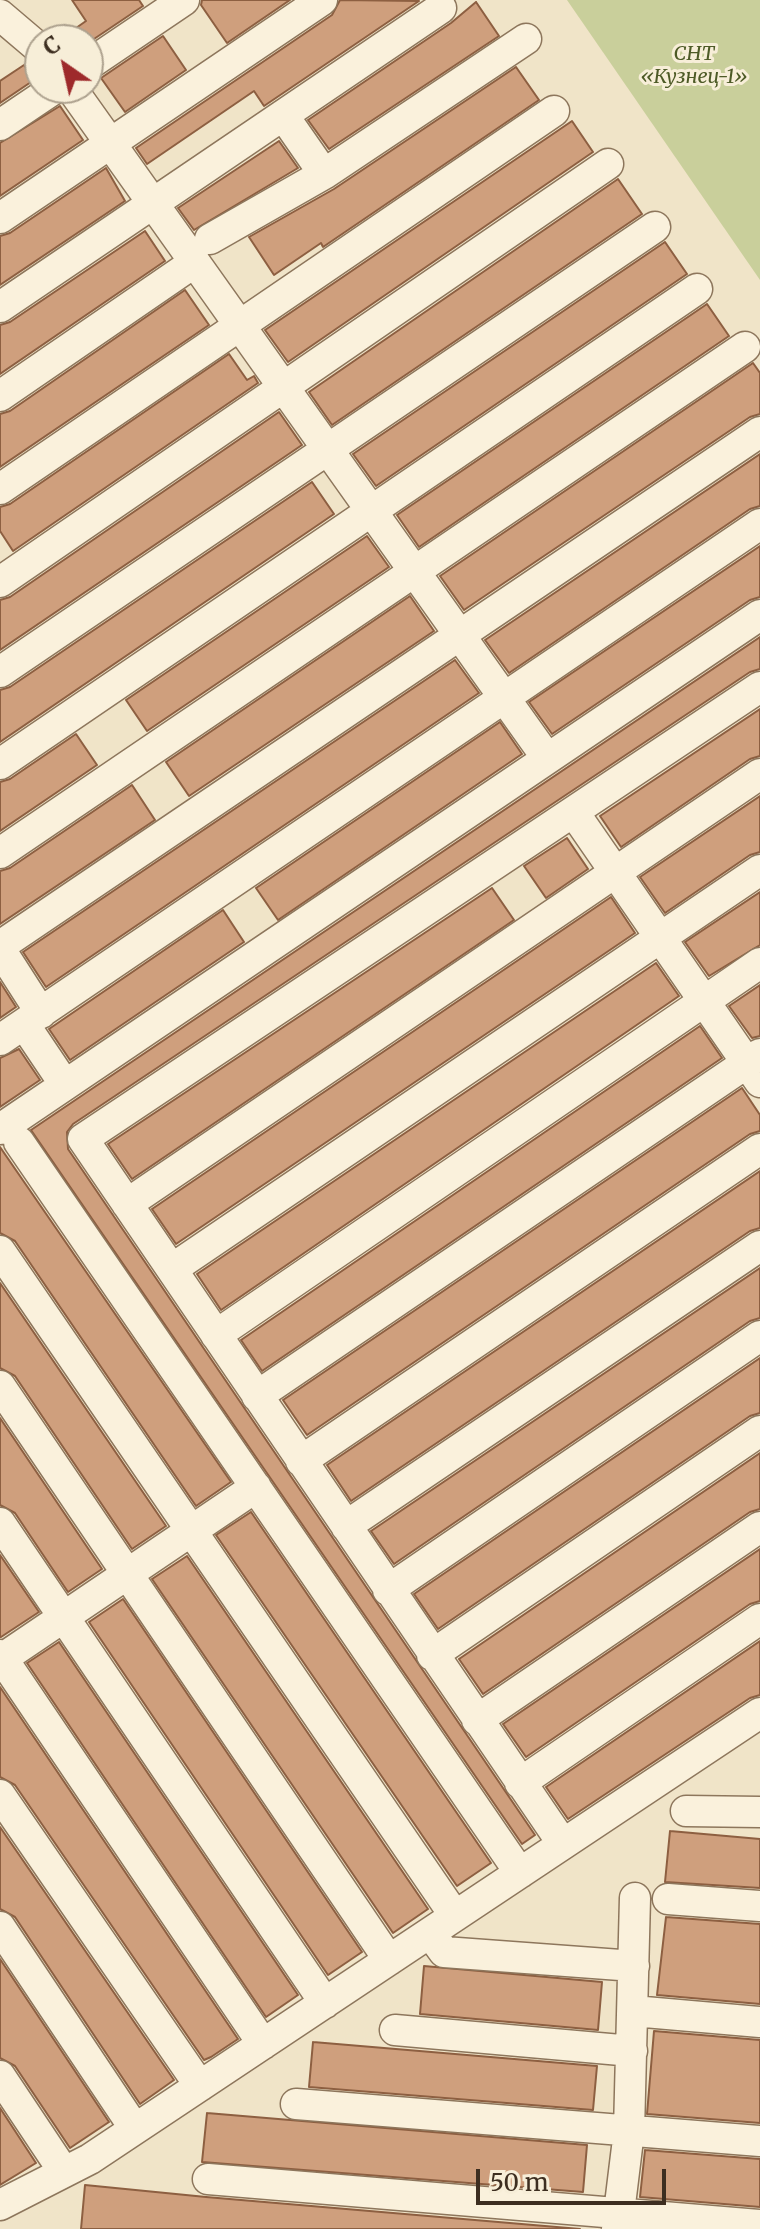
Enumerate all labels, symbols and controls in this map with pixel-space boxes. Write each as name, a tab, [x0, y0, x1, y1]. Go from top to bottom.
north arrow	[24, 24, 104, 104]
text: С	[38, 30, 66, 61]
park label: СНТ «Кузнец-1»	[641, 42, 747, 89]
scale bar	[480, 2153, 670, 2203]
text: 50 m	[490, 2167, 549, 2198]

